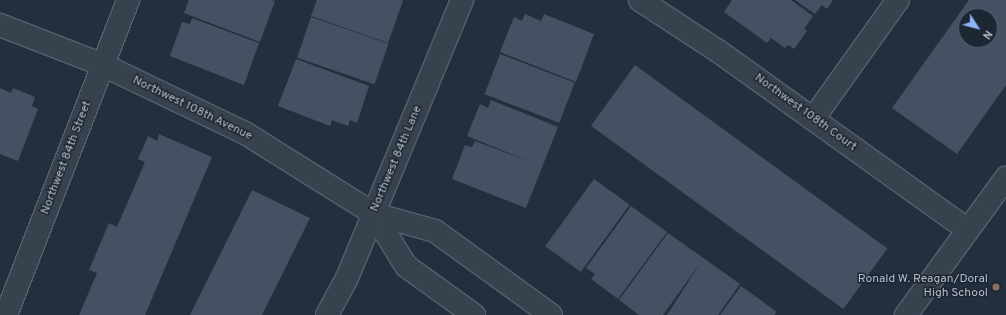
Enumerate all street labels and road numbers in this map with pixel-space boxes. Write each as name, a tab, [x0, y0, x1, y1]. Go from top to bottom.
street label: Northwest 108th Court	[751, 71, 859, 155]
street label: Northwest 108th Avenue	[130, 74, 254, 144]
street label: Northwest 84th Street	[39, 99, 95, 217]
street label: Northwest 84th Lane	[368, 104, 426, 214]

